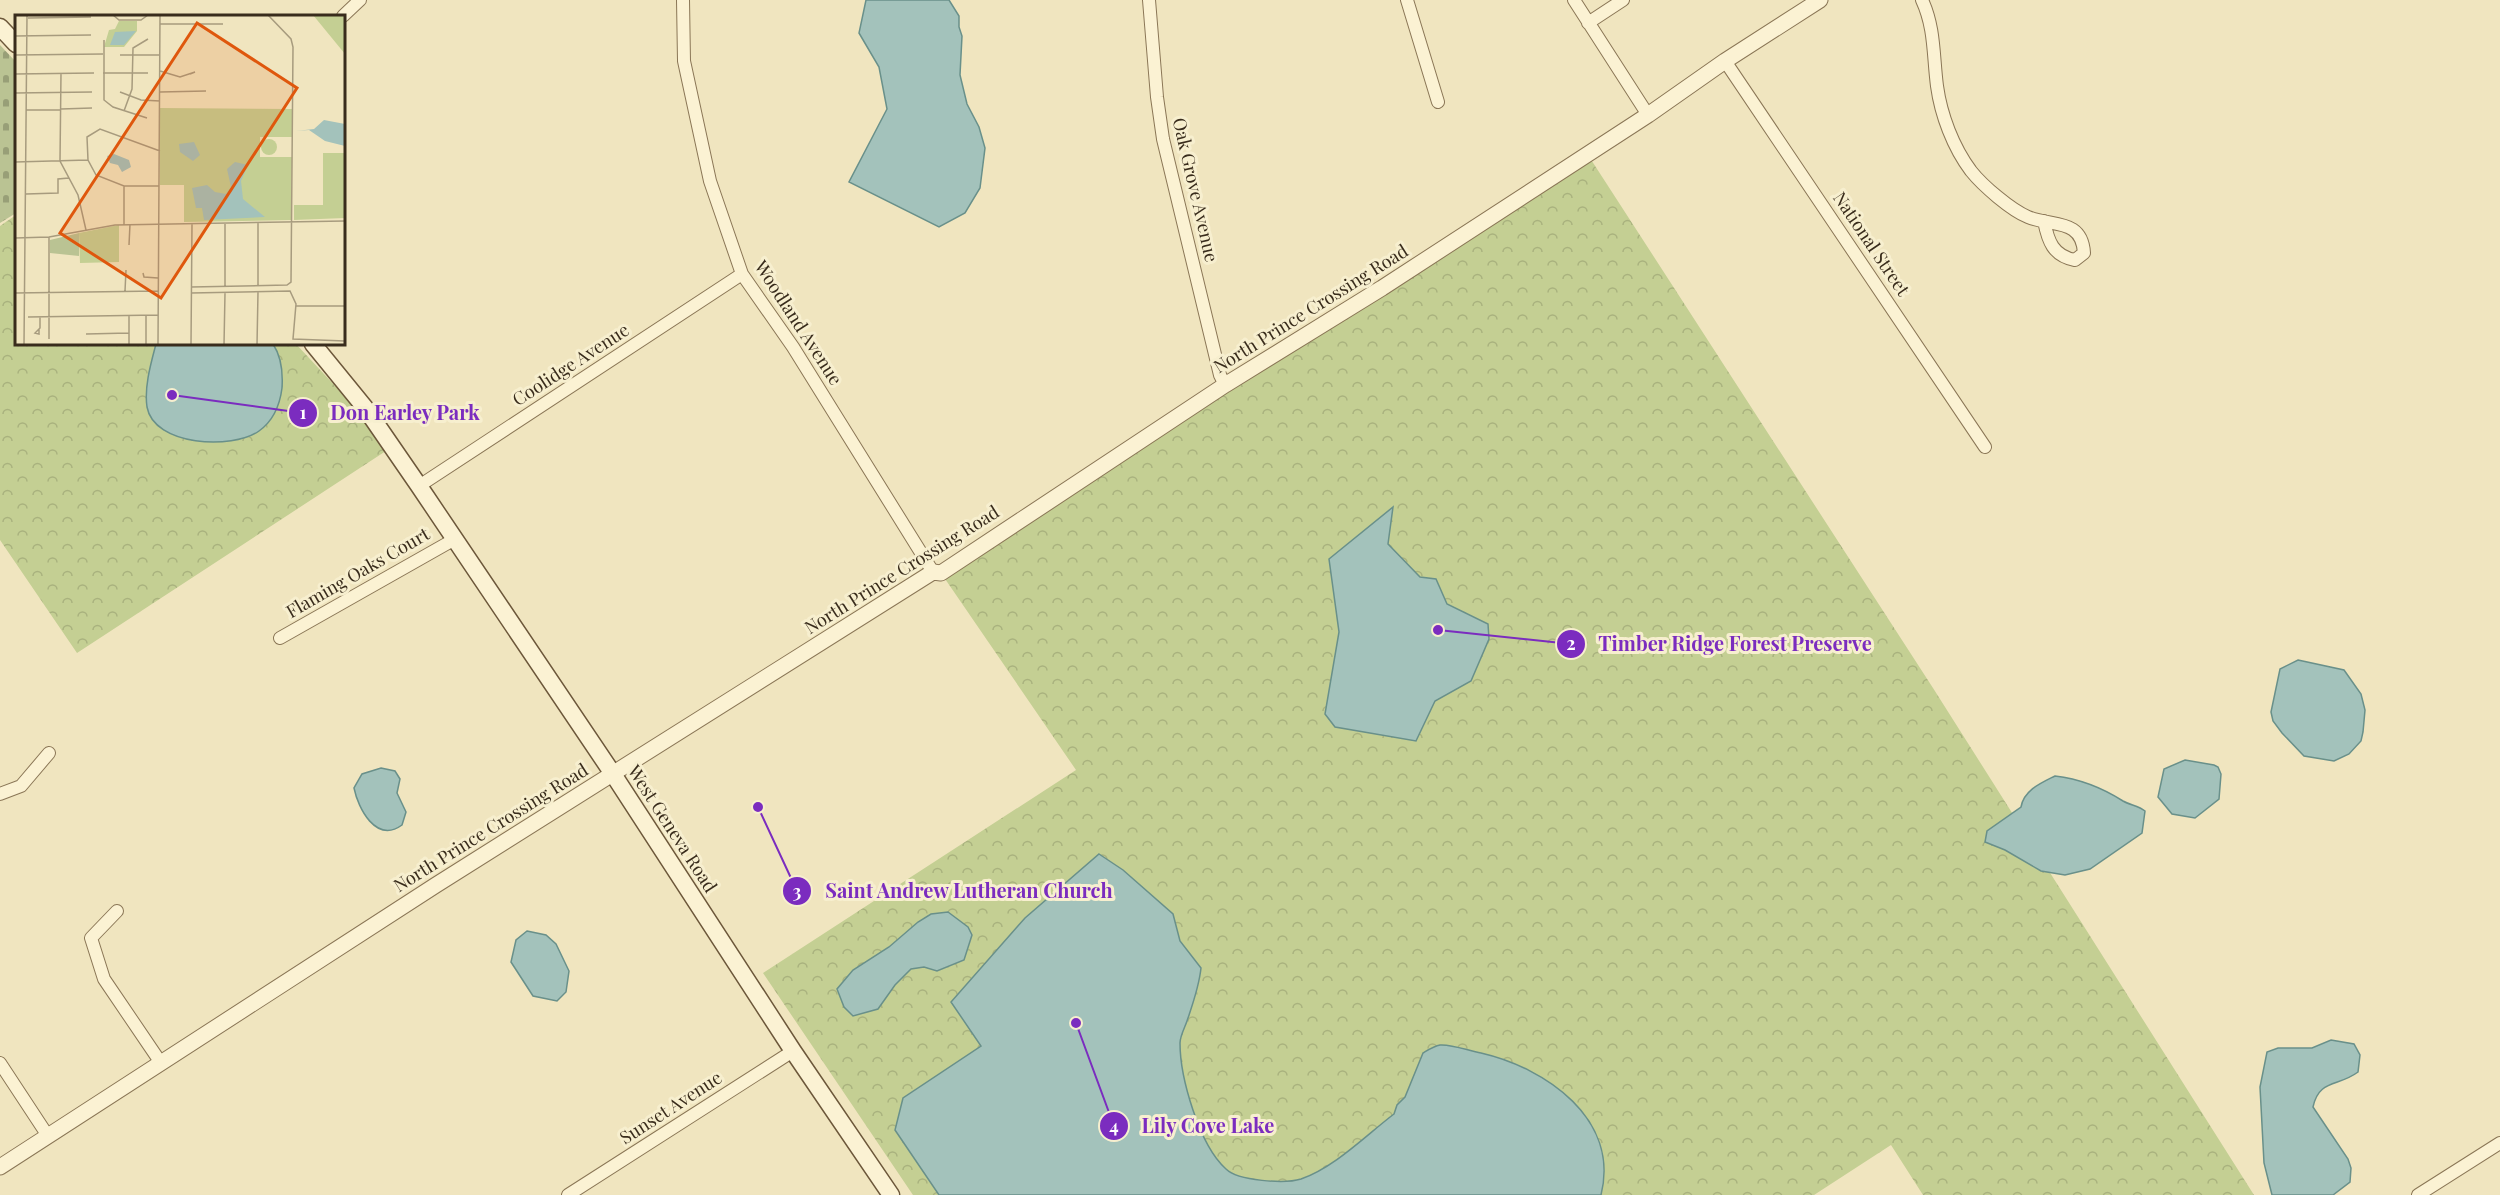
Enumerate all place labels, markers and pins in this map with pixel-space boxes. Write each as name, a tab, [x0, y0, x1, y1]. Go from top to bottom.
callout: Don Earley Park	[288, 394, 492, 432]
callout: Timber Ridge Forest Preserve	[1556, 625, 1884, 663]
callout: Saint Andrew Lutheran Church	[782, 872, 1125, 910]
callout: Lily Cove Lake	[1099, 1107, 1286, 1145]

